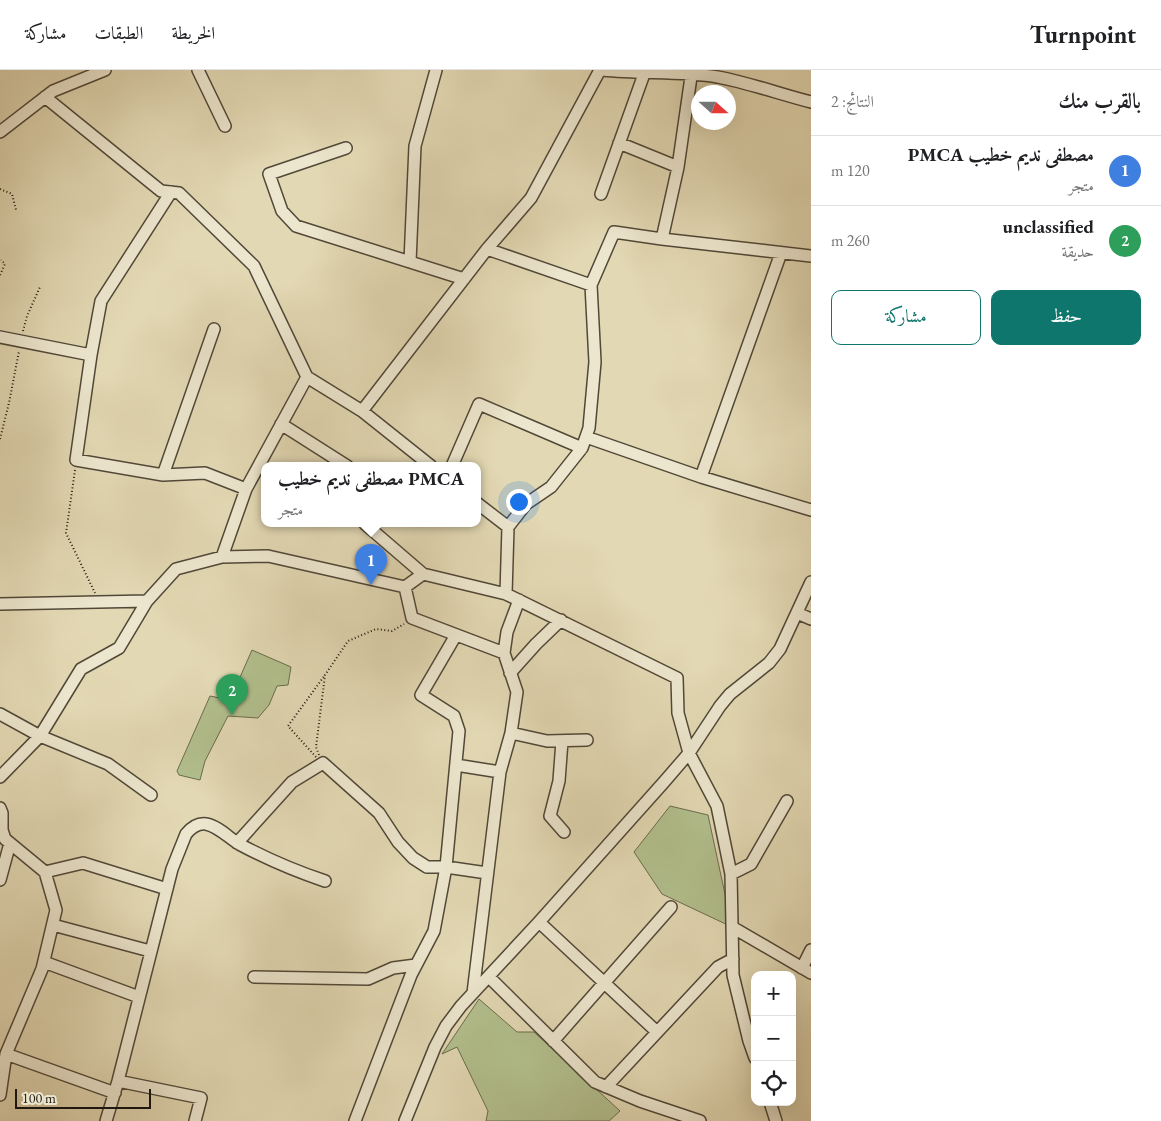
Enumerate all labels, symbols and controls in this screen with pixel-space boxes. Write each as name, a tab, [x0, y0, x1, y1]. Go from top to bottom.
text: Turnpoint	[1030, 19, 1136, 50]
text: مشاركة	[25, 21, 66, 44]
text: الطبقات	[94, 21, 143, 44]
text: الخريطة	[171, 21, 215, 44]
north arrow	[691, 85, 736, 130]
text: بالقرب منك	[1058, 87, 1141, 114]
text: النتائج: 2	[831, 91, 874, 112]
text: مصطفى نديم خطيب PMCA	[908, 142, 1094, 167]
text: 120 m	[831, 160, 870, 181]
text: 1	[1121, 160, 1129, 181]
text: متجر	[1069, 175, 1094, 196]
text: unclassified	[1002, 214, 1094, 239]
text: 260 m	[831, 230, 870, 251]
text: 2	[1121, 230, 1129, 251]
text: حديقة	[1062, 241, 1094, 262]
button: مشاركة	[831, 290, 981, 345]
button: حفظ	[991, 290, 1141, 345]
popup	[261, 462, 481, 527]
text: مصطفى نديم خطيب PMCA	[278, 466, 464, 491]
your location	[506, 489, 532, 515]
text: متجر	[278, 499, 303, 520]
pin: 1	[355, 544, 387, 585]
pin: 2	[216, 674, 248, 715]
map controls	[751, 971, 796, 1106]
button: +	[751, 971, 796, 1016]
button: −	[751, 1016, 796, 1061]
button: locate	[751, 1061, 796, 1106]
scale bar	[15, 1086, 151, 1109]
text: 100 m	[22, 1089, 56, 1107]

